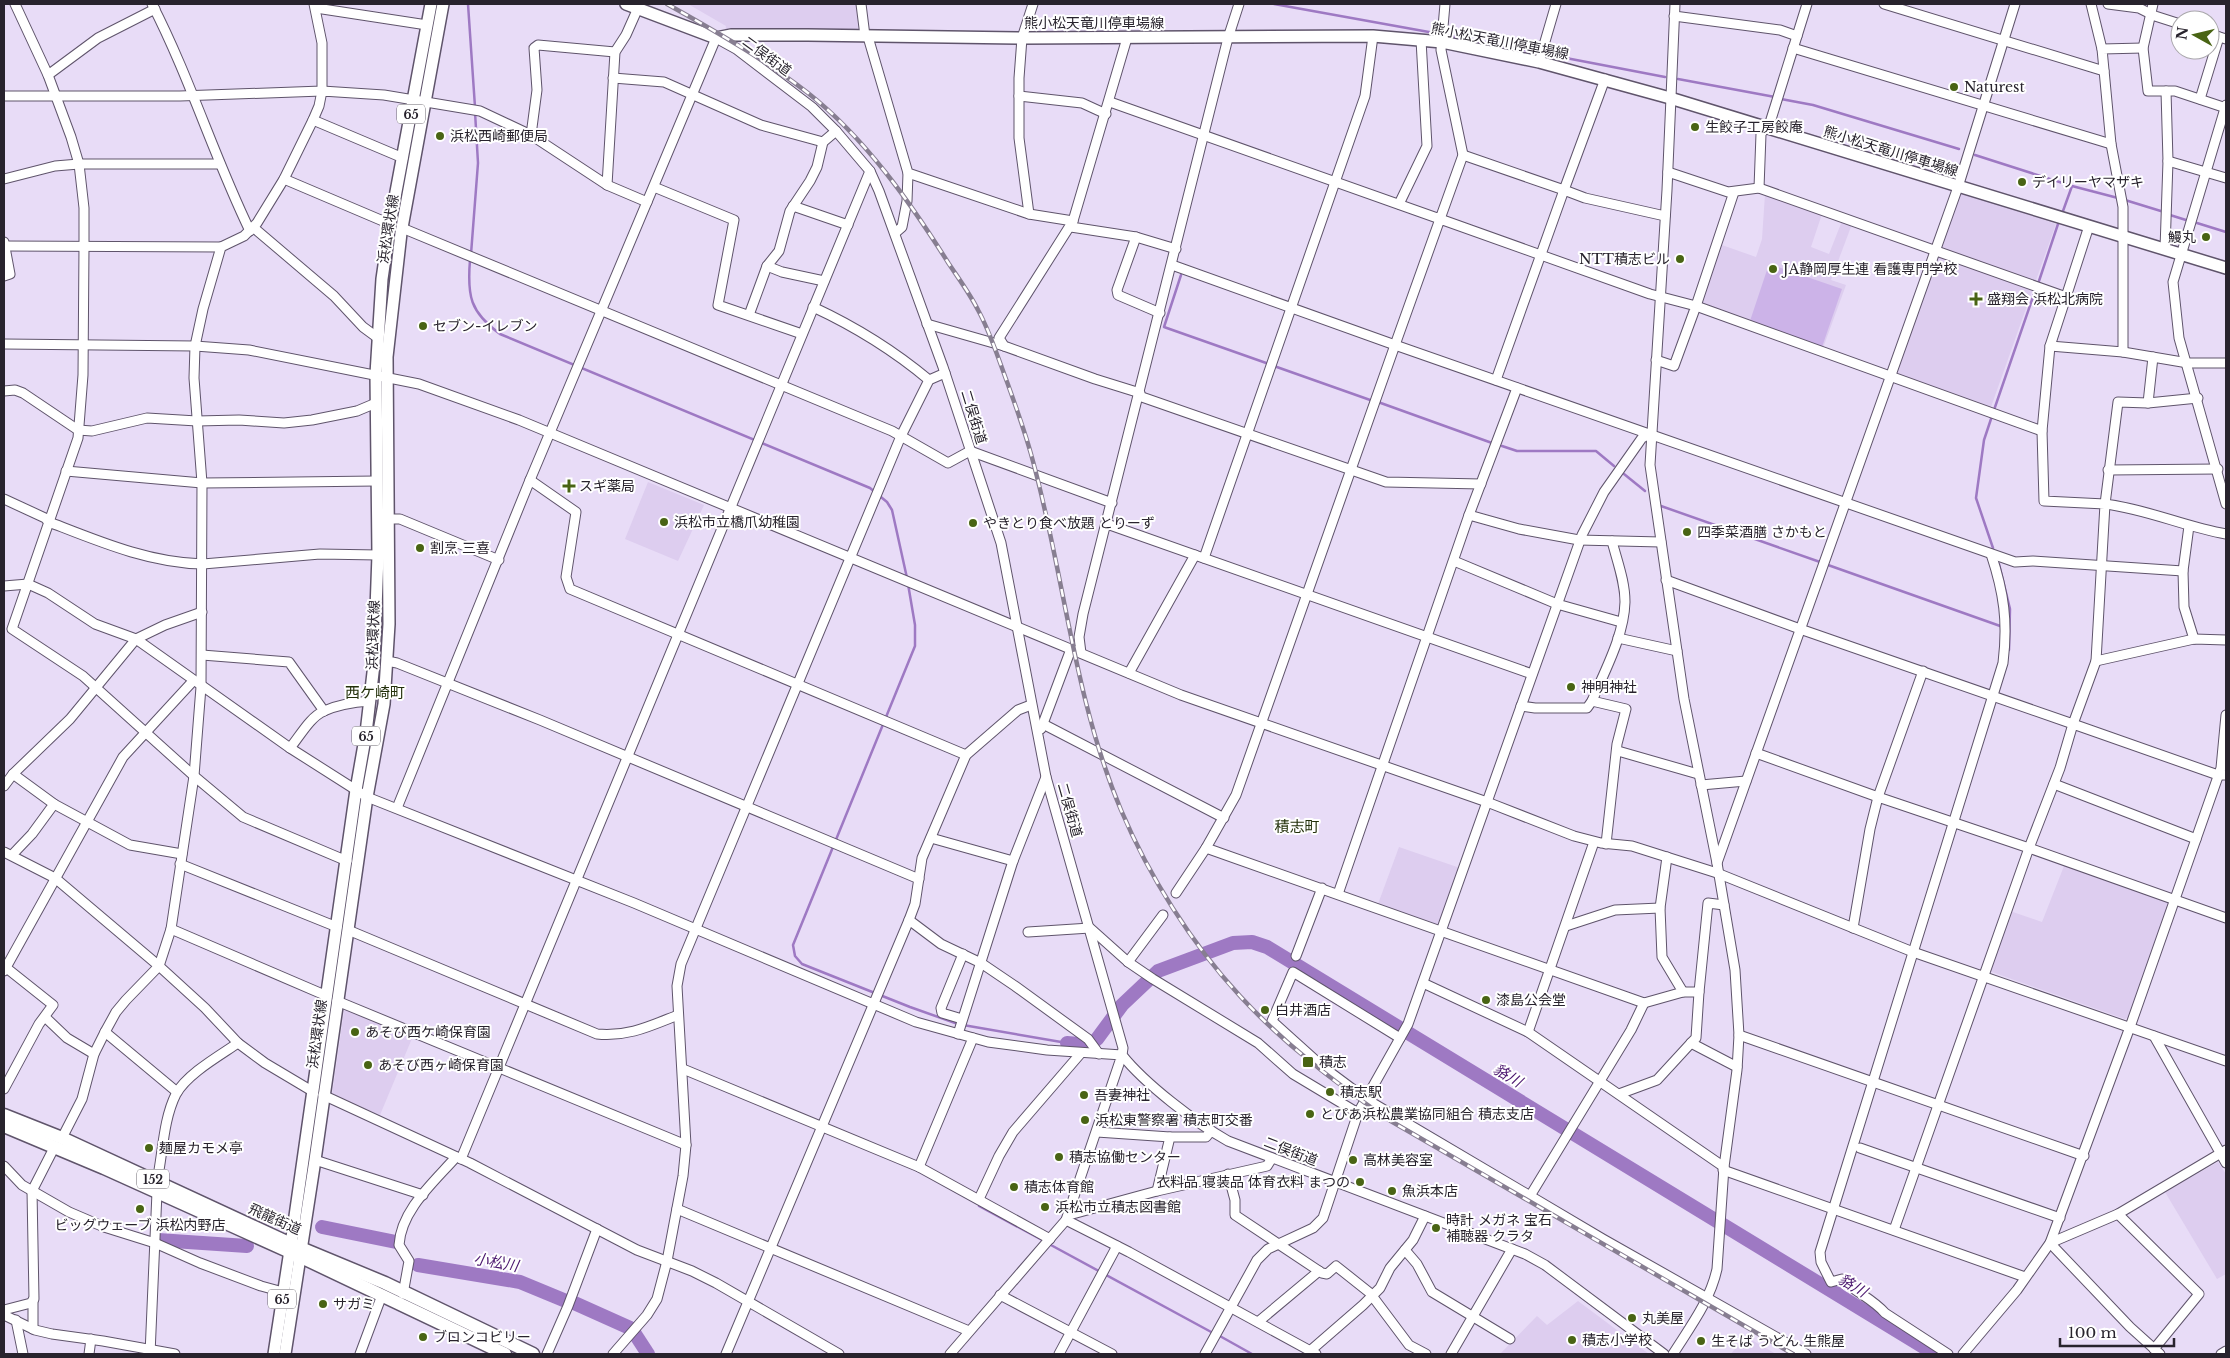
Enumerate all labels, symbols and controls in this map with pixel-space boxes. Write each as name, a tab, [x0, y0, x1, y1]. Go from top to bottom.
north arrow	[2170, 10, 2220, 60]
street label: 熊小松天竜川停車場線	[1024, 14, 1164, 32]
street label: 熊小松天竜川停車場線	[1430, 19, 1570, 63]
text: N	[2172, 25, 2192, 41]
street label: 二俣街道	[739, 32, 795, 80]
place label: Naturest	[1964, 78, 2025, 96]
marker: Naturest	[1948, 81, 1960, 93]
road number: 65	[397, 105, 425, 124]
place label: 生餃子工房餃庵	[1705, 118, 1803, 136]
marker: 生餃子工房餃庵	[1689, 121, 1701, 133]
street label: 熊小松天竜川停車場線	[1821, 122, 1961, 180]
place label: 浜松西崎郵便局	[450, 127, 548, 145]
marker: 浜松西崎郵便局	[434, 130, 446, 142]
place label: デイリーヤマザキ	[2032, 173, 2144, 191]
marker: デイリーヤマザキ	[2016, 176, 2028, 188]
street label: 浜松環状線	[374, 193, 402, 265]
place label: 鰻丸	[2168, 228, 2196, 246]
marker: 鰻丸	[2200, 231, 2212, 243]
place label: NTT積志ビル	[1579, 250, 1670, 268]
marker: NTT積志ビル	[1674, 253, 1686, 265]
place label: JA静岡厚生連 看護専門学校	[1781, 260, 1957, 278]
marker: JA静岡厚生連 看護専門学校	[1767, 263, 1779, 275]
place label: 盛翔会 浜松北病院	[1987, 290, 2103, 308]
marker: 盛翔会 浜松北病院	[1969, 292, 1983, 306]
place label: セブン-イレブン	[433, 317, 537, 335]
marker: セブン-イレブン	[417, 320, 429, 332]
street label: 二俣街道	[957, 388, 991, 446]
place label: スギ薬局	[579, 477, 635, 495]
marker: スギ薬局	[563, 480, 575, 492]
place label: 浜松市立橋爪幼稚園	[674, 513, 800, 531]
place label: やきとり食べ放題 とりーず	[983, 514, 1155, 532]
marker: 浜松市立橋爪幼稚園	[658, 516, 670, 528]
marker: やきとり食べ放題 とりーず	[967, 517, 979, 529]
place label: 四季菜酒膳 さかもと	[1697, 523, 1827, 541]
marker: 四季菜酒膳 さかもと	[1681, 526, 1693, 538]
place label: 割烹 三喜	[430, 539, 490, 557]
marker: 割烹 三喜	[414, 542, 426, 554]
street label: 浜松環状線	[363, 600, 383, 670]
place label: 神明神社	[1581, 678, 1637, 696]
marker: 神明神社	[1565, 681, 1577, 693]
district label: 西ケ崎町	[345, 683, 405, 702]
road number: 65	[352, 726, 380, 746]
street label: 二俣街道	[1054, 781, 1086, 839]
district label: 積志町	[1274, 817, 1320, 836]
place label: 漆島公会堂	[1496, 991, 1566, 1009]
marker: 漆島公会堂	[1480, 994, 1492, 1006]
street label: 浜松環状線	[303, 998, 331, 1070]
place label: 白井酒店	[1275, 1001, 1331, 1019]
marker: 白井酒店	[1259, 1004, 1271, 1016]
place label: あそび西ケ崎保育園	[365, 1023, 491, 1041]
marker: あそび西ケ崎保育園	[349, 1026, 361, 1038]
place label: 積志	[1319, 1053, 1347, 1071]
marker: 積志	[1301, 1055, 1315, 1069]
place label: あそび西ヶ崎保育園	[378, 1056, 504, 1074]
marker: あそび西ヶ崎保育園	[362, 1059, 374, 1071]
water label: 貉川	[1490, 1059, 1527, 1092]
place label: 積志駅	[1340, 1083, 1382, 1101]
place label: 吾妻神社	[1094, 1086, 1150, 1104]
marker: 積志駅	[1324, 1086, 1336, 1098]
marker: 吾妻神社	[1078, 1089, 1090, 1101]
place label: とぴあ浜松農業協同組合 積志支店	[1320, 1105, 1534, 1123]
marker: とぴあ浜松農業協同組合 積志支店	[1304, 1108, 1316, 1120]
place label: 浜松東警察署 積志町交番	[1095, 1111, 1253, 1129]
marker: 浜松東警察署 積志町交番	[1079, 1114, 1091, 1126]
street label: 二俣街道	[1262, 1133, 1320, 1169]
place label: 麺屋カモメ亭	[159, 1139, 243, 1157]
marker: 麺屋カモメ亭	[143, 1142, 155, 1154]
place label: 積志協働センター	[1069, 1148, 1181, 1166]
marker: 積志協働センター	[1053, 1151, 1065, 1163]
place label: 高林美容室	[1363, 1151, 1433, 1169]
marker: 高林美容室	[1347, 1154, 1359, 1166]
road number: 152	[137, 1170, 169, 1188]
place label: 衣料品 寝装品 体育衣料 まつの	[1156, 1173, 1350, 1191]
marker: 衣料品 寝装品 体育衣料 まつの	[1354, 1176, 1366, 1188]
place label: 積志体育館	[1024, 1178, 1094, 1196]
marker: 積志体育館	[1008, 1181, 1020, 1193]
place label: 魚浜本店	[1402, 1182, 1458, 1200]
marker: 魚浜本店	[1386, 1185, 1398, 1197]
place label: 浜松市立積志図書館	[1055, 1198, 1181, 1216]
street label: 飛龍街道	[246, 1199, 304, 1239]
marker: 浜松市立積志図書館	[1039, 1201, 1051, 1213]
marker: ビッグウェーブ 浜松内野店	[134, 1203, 146, 1215]
place label: 時計 メガネ 宝石 補聴器 クラタ	[1446, 1211, 1552, 1245]
place label: ビッグウェーブ 浜松内野店	[54, 1216, 226, 1234]
marker: 時計 メガネ 宝石 補聴器 クラタ	[1430, 1222, 1442, 1234]
water label: 小松川	[472, 1249, 522, 1276]
water label: 貉川	[1835, 1269, 1872, 1302]
road number: 65	[268, 1290, 296, 1308]
place label: サガミ	[333, 1295, 375, 1313]
marker: サガミ	[317, 1298, 329, 1310]
place label: 丸美屋	[1642, 1309, 1684, 1327]
marker: 丸美屋	[1626, 1312, 1638, 1324]
scale bar	[2060, 1316, 2174, 1348]
text: 100 m	[2068, 1323, 2117, 1342]
place label: ブロンコビリー	[433, 1328, 531, 1346]
marker: ブロンコビリー	[417, 1331, 429, 1343]
place label: 積志小学校	[1582, 1331, 1652, 1349]
place label: 生そば うどん 生熊屋	[1711, 1332, 1845, 1350]
marker: 積志小学校	[1566, 1334, 1578, 1346]
marker: 生そば うどん 生熊屋	[1695, 1335, 1707, 1347]

